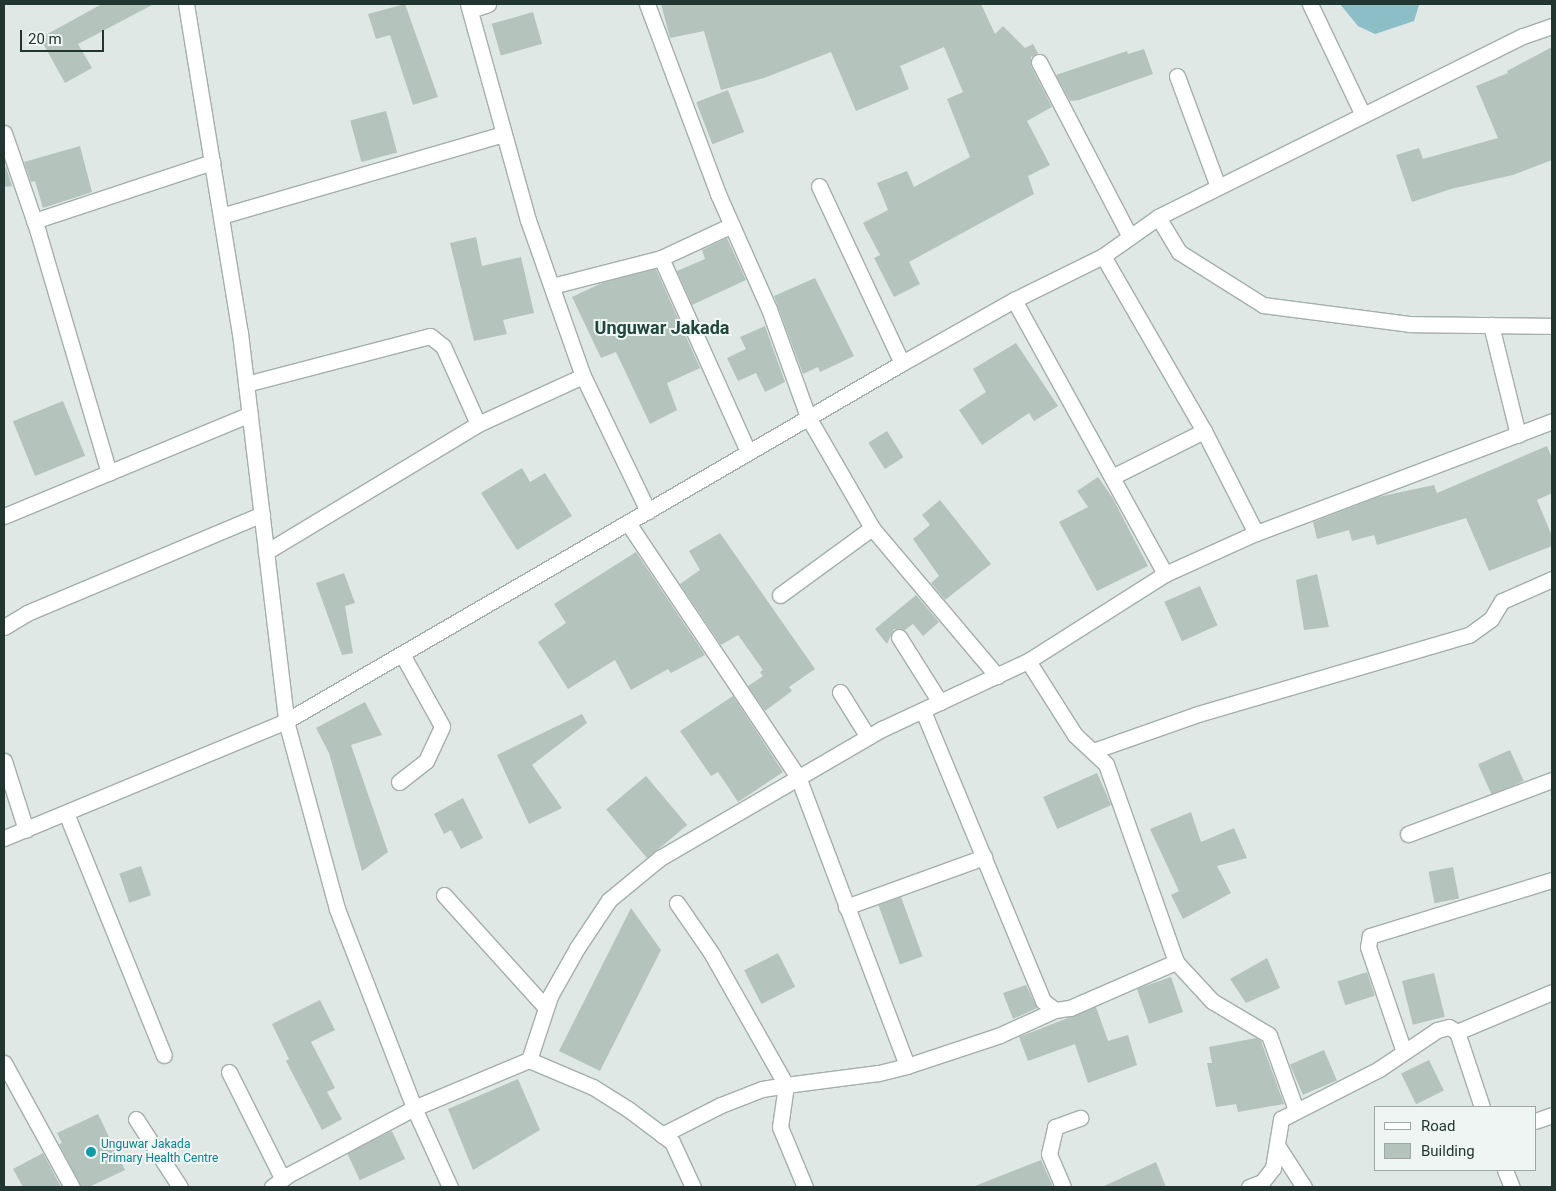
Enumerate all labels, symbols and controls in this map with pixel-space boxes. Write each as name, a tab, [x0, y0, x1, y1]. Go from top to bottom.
scale bar	[22, 20, 106, 52]
text: 20 m	[28, 30, 62, 48]
district label: Unguwar Jakada	[595, 317, 729, 339]
legend	[1374, 1106, 1536, 1171]
text: Road	[1421, 1117, 1455, 1135]
place label: Unguwar Jakada Primary Health Centre	[101, 1138, 218, 1166]
text: Building	[1421, 1142, 1475, 1160]
marker: Unguwar Jakada Primary Health Centre	[85, 1146, 97, 1158]

